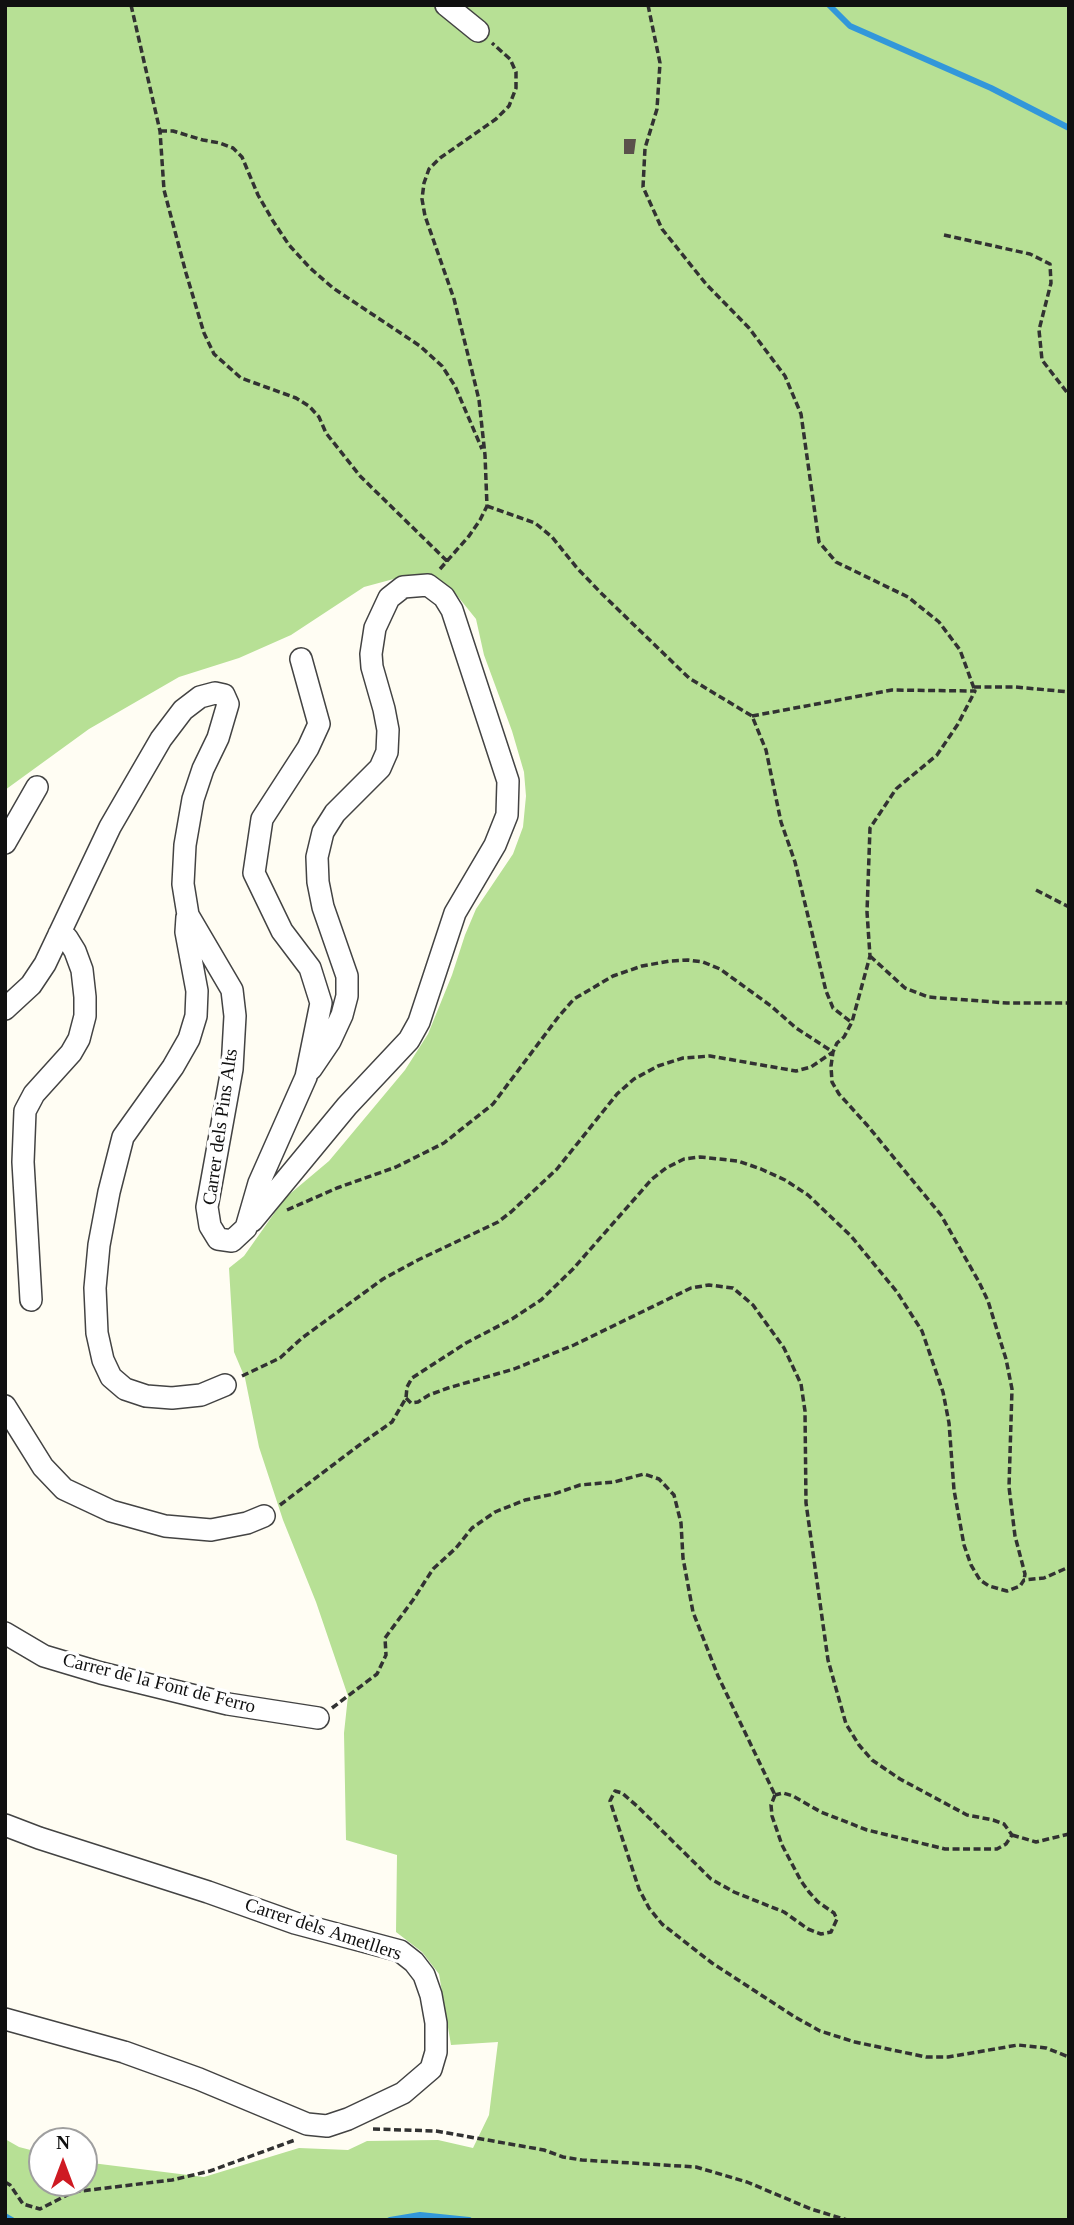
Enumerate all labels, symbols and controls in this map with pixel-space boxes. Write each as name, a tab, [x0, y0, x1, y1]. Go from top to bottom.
street label: Carrer dels Pins Alts	[199, 1047, 243, 1207]
street label: Carrer de la Font de Ferro	[60, 1649, 258, 1719]
street label: Carrer dels Ametllers	[242, 1894, 404, 1966]
north arrow	[28, 2127, 98, 2197]
text: N	[56, 2132, 70, 2153]

